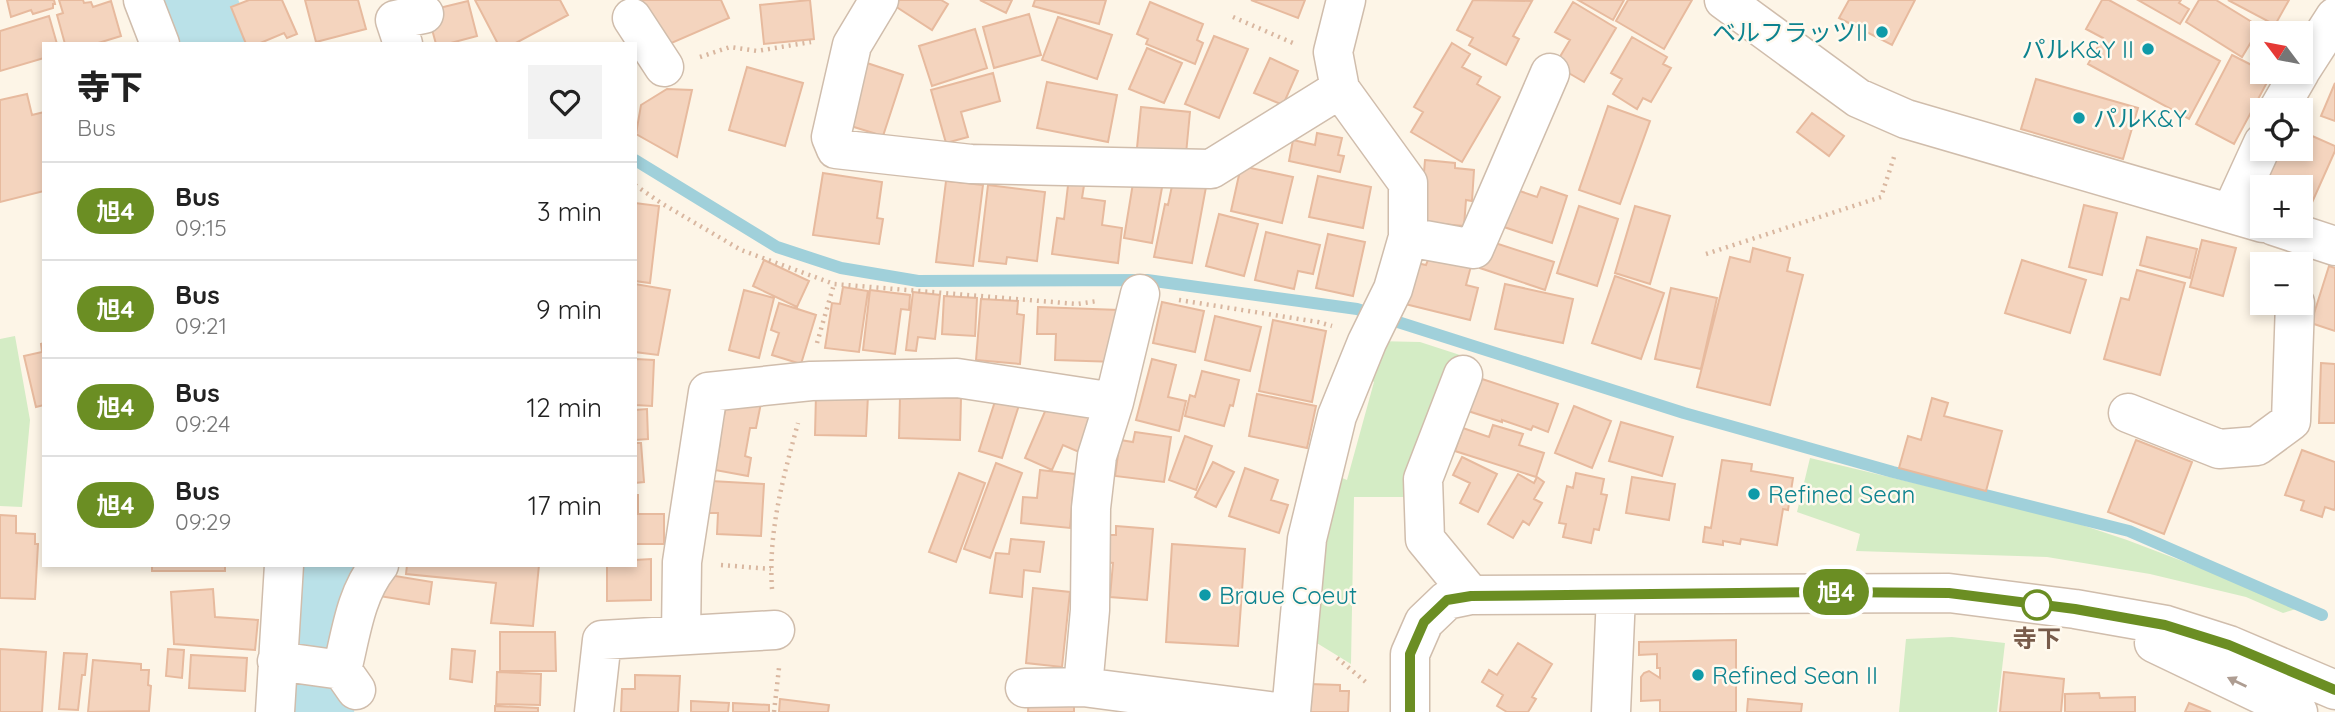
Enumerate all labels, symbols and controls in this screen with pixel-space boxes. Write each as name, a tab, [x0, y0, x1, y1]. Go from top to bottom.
place label: ベルフラッツII	[1712, 17, 1868, 47]
north arrow	[2250, 21, 2314, 84]
map controls	[2250, 21, 2313, 315]
marker: ベルフラッツII	[1874, 24, 1890, 40]
place label: パルK&Y II	[2022, 34, 2134, 64]
marker: パルK&Y II	[2140, 41, 2156, 57]
button: heart	[528, 65, 602, 139]
text: 寺下	[77, 66, 143, 107]
button: locate	[2250, 98, 2313, 161]
place label: パルK&Y	[2093, 103, 2187, 133]
marker: パルK&Y	[2071, 110, 2087, 126]
text: Bus	[77, 113, 116, 142]
button: +	[2250, 175, 2313, 238]
text: Bus	[175, 180, 220, 213]
text: 3 min	[537, 195, 602, 228]
text: 旭4	[96, 196, 135, 226]
text: 09:15	[175, 213, 227, 242]
button: −	[2250, 252, 2313, 315]
text: Bus	[175, 278, 220, 311]
text: 9 min	[536, 293, 602, 326]
text: 旭4	[96, 294, 135, 324]
text: 09:21	[175, 311, 227, 340]
text: Bus	[175, 376, 220, 409]
text: 12 min	[527, 391, 602, 424]
text: 旭4	[96, 392, 135, 422]
text: 09:24	[175, 409, 230, 438]
text: Bus	[175, 474, 220, 507]
place label: Refined Sean	[1768, 479, 1915, 509]
marker: Refined Sean	[1746, 486, 1762, 502]
text: 17 min	[528, 489, 602, 522]
text: 旭4	[96, 490, 135, 520]
text: 09:29	[175, 507, 231, 536]
line badge: 旭4	[1804, 569, 1868, 615]
text: 旭4	[1817, 577, 1855, 607]
place label: Braue Coeut	[1219, 580, 1357, 610]
marker: Braue Coeut	[1197, 587, 1213, 603]
marker: 寺下	[2022, 590, 2052, 620]
place label: 寺下	[2013, 623, 2061, 653]
place label: Refined Sean II	[1712, 660, 1878, 690]
marker: Refined Sean II	[1690, 667, 1706, 683]
one-way arrow	[2227, 676, 2247, 687]

